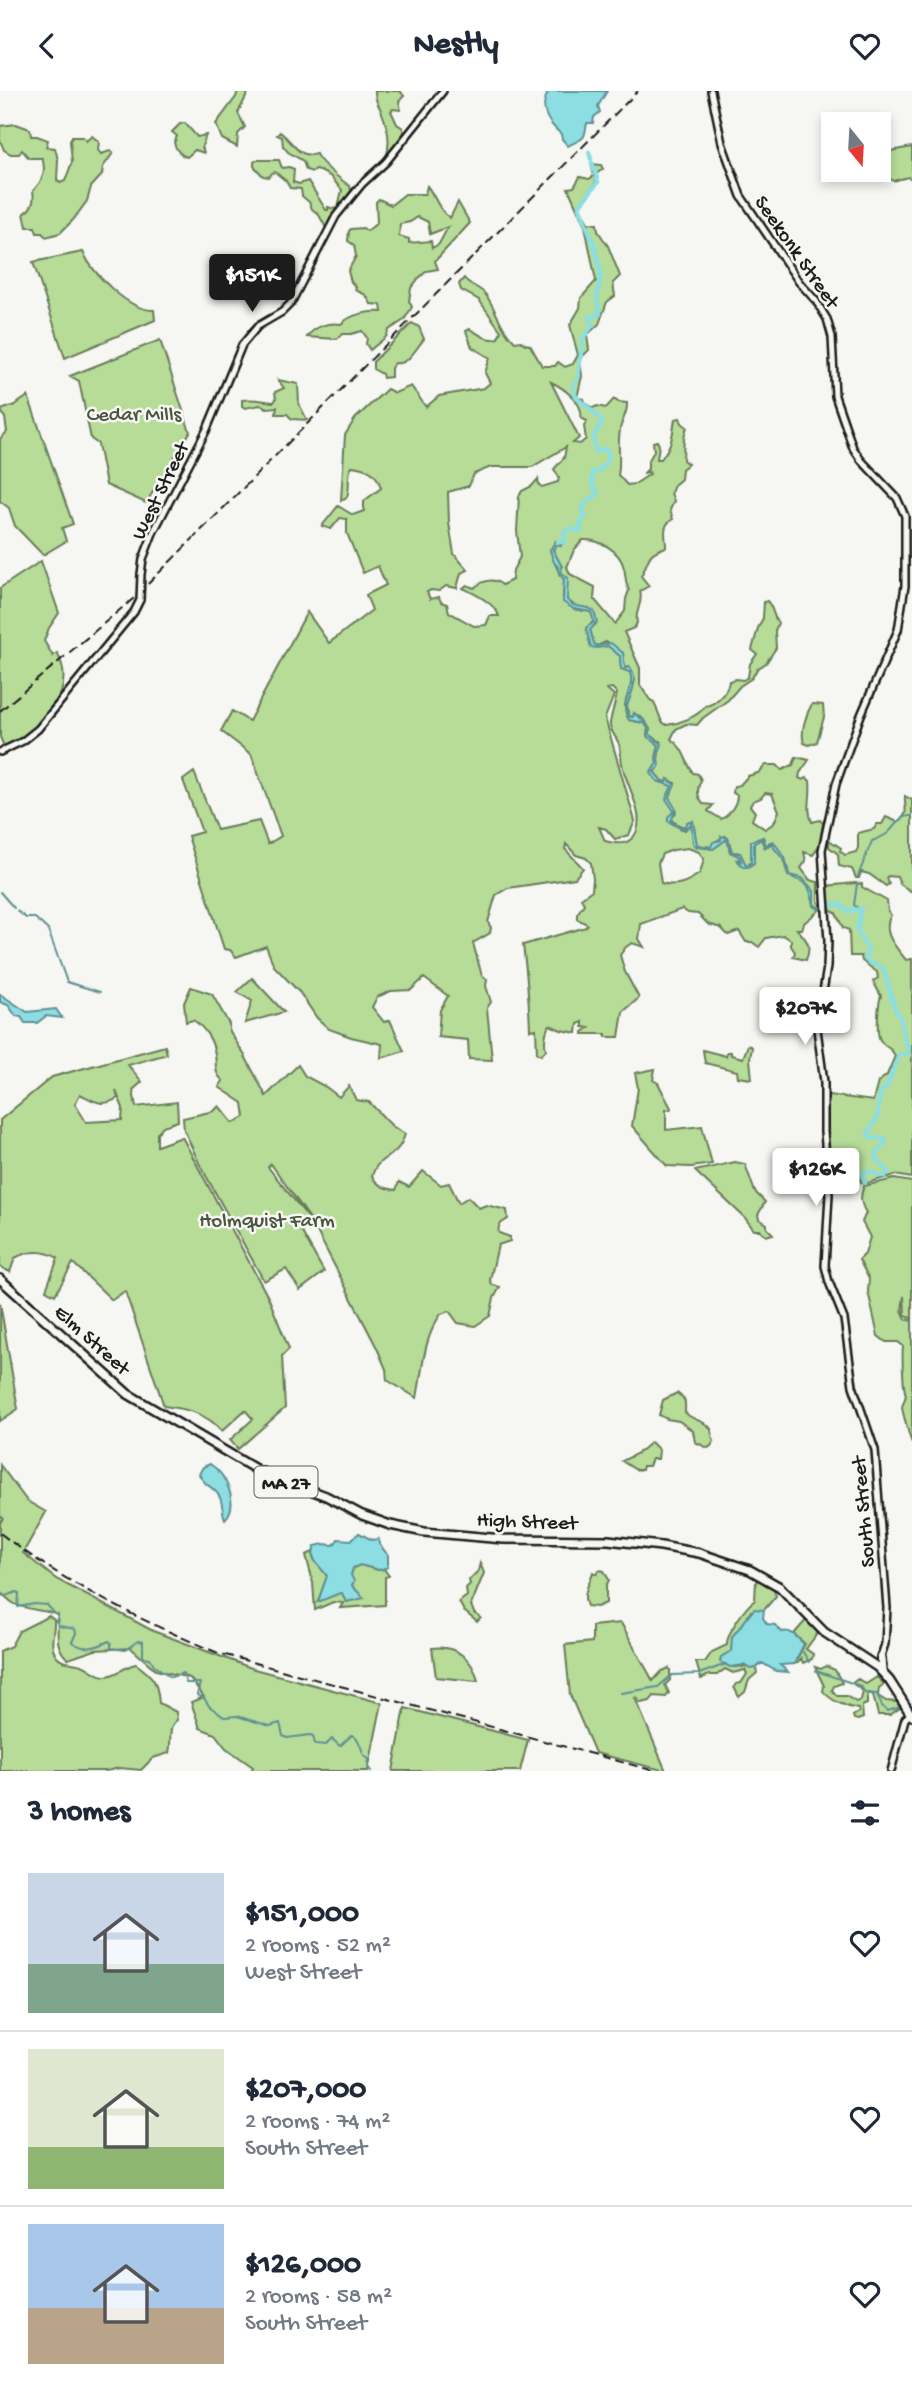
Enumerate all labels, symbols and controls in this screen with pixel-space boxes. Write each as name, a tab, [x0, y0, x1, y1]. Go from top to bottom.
icon: back	[28, 27, 66, 65]
text: Nestly	[413, 27, 499, 65]
icon: heart	[846, 27, 884, 65]
north arrow	[821, 112, 891, 182]
map controls	[821, 112, 891, 182]
street label: Seekonk Street	[747, 192, 845, 316]
pin: $151K	[203, 255, 301, 314]
text: $151K	[225, 263, 279, 290]
park label: Cedar Mills	[87, 404, 183, 429]
street label: West Street	[128, 436, 198, 545]
pin: $207K	[756, 988, 854, 1047]
text: $207K	[775, 996, 835, 1023]
pin: $126K	[767, 1149, 865, 1208]
text: $126K	[788, 1157, 844, 1184]
park label: Holmquist Farm	[199, 1210, 335, 1235]
street label: Elm Street	[48, 1301, 136, 1384]
street label: South Street	[848, 1453, 883, 1568]
road number: MA 27	[254, 1467, 318, 1497]
street label: High Street	[476, 1509, 580, 1538]
icon: filters	[846, 1794, 884, 1832]
text: 3 homes	[28, 1796, 130, 1831]
text: $151,000	[245, 1898, 359, 1933]
icon: home	[84, 1901, 168, 1985]
icon: heart	[846, 1924, 884, 1962]
text: 2 rooms · 52 m²	[245, 1933, 391, 1960]
text: West Street	[245, 1960, 361, 1987]
text: $207,000	[245, 2074, 366, 2109]
icon: home	[84, 2077, 168, 2161]
icon: heart	[846, 2100, 884, 2138]
text: 2 rooms · 74 m²	[245, 2109, 390, 2136]
text: South Street	[245, 2136, 367, 2163]
text: $126,000	[245, 2249, 361, 2284]
icon: home	[84, 2252, 168, 2336]
icon: heart	[846, 2275, 884, 2313]
text: 2 rooms · 58 m²	[245, 2284, 392, 2311]
text: South Street	[245, 2311, 367, 2338]

